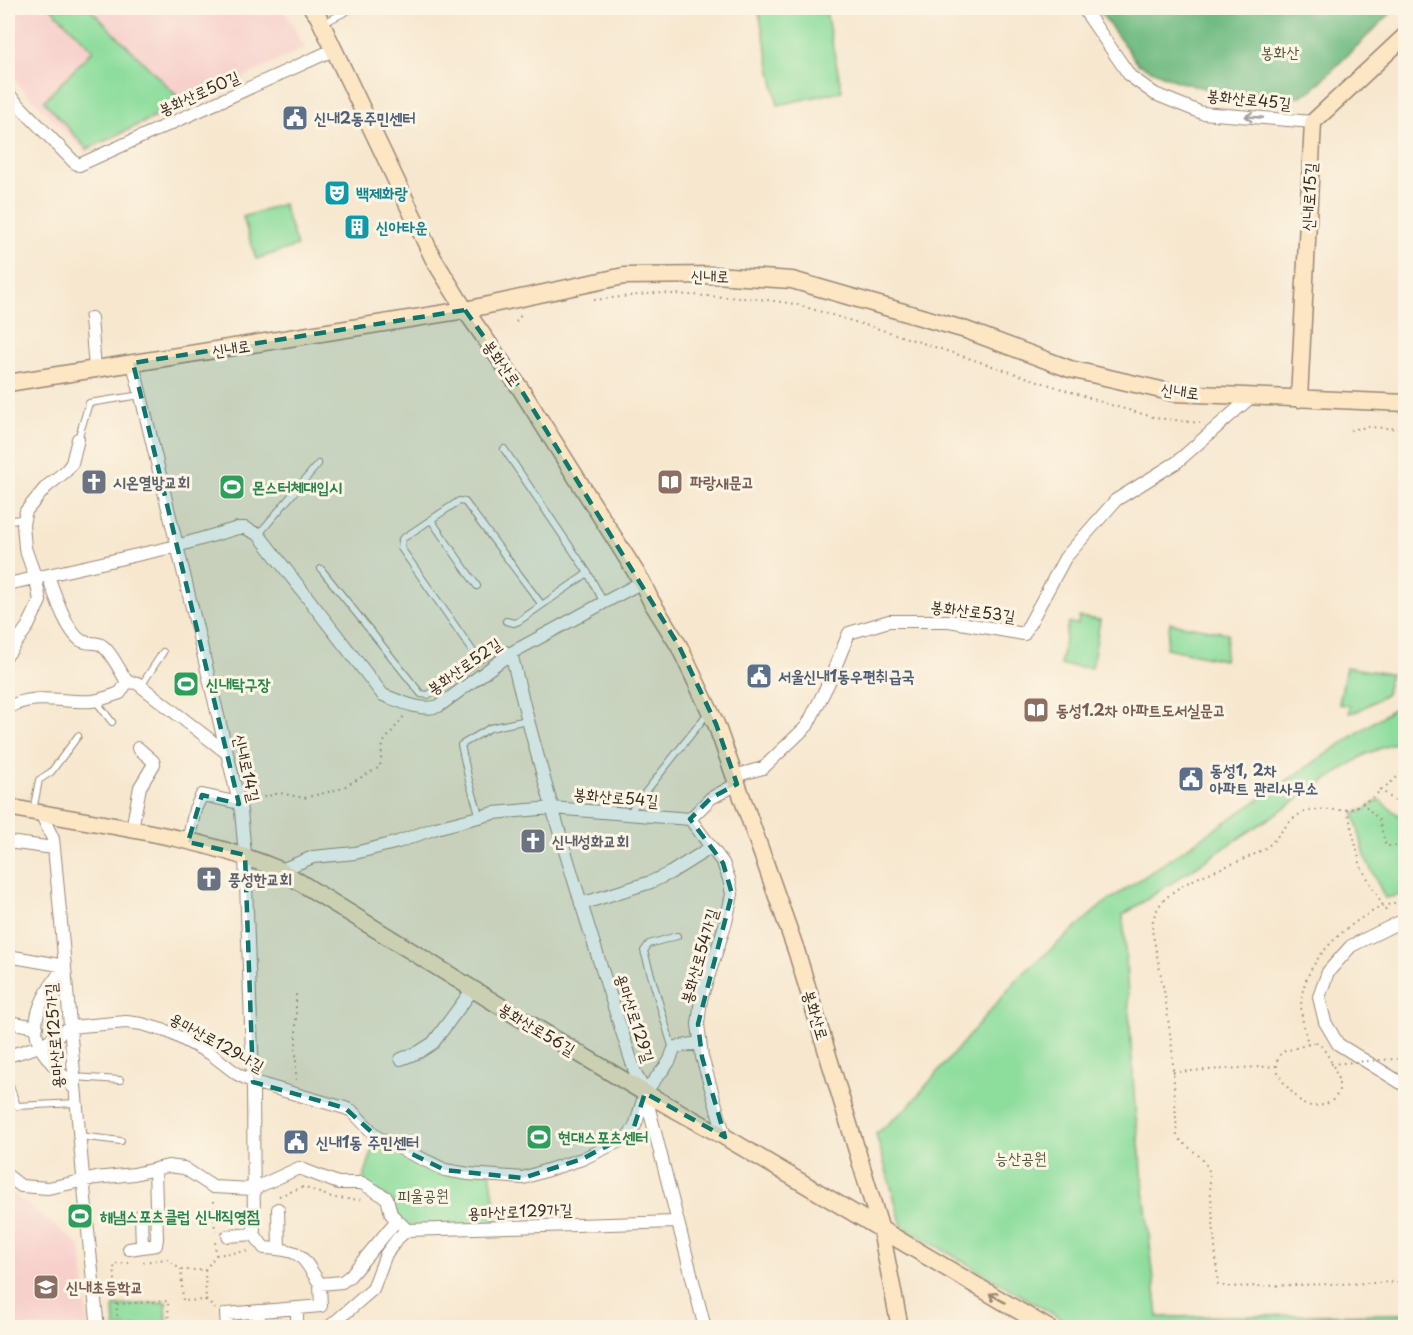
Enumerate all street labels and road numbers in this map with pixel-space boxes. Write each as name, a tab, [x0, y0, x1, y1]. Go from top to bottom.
street label: 봉화산로50길	[154, 64, 243, 121]
street label: 봉화산로45길	[1206, 82, 1293, 114]
street label: 신내로15길	[1294, 162, 1322, 232]
street label: 신내로	[690, 263, 730, 287]
street label: 신내로	[210, 332, 252, 362]
street label: 봉화산로	[478, 334, 527, 390]
street label: 신내로	[1159, 376, 1201, 404]
street label: 봉화산로53길	[929, 593, 1017, 627]
street label: 봉화산로52길	[422, 631, 505, 700]
street label: 신내로14길	[228, 731, 267, 804]
street label: 봉화산로54길	[573, 780, 660, 812]
street label: 봉화산로54가길	[673, 905, 723, 1006]
street label: 용마산로129길	[610, 970, 662, 1065]
street label: 용마산로125가길	[37, 982, 69, 1090]
street label: 봉화산로	[798, 987, 836, 1043]
street label: 봉화산로56길	[495, 996, 581, 1061]
street label: 용마산로129나길	[166, 1005, 269, 1077]
street label: 용마산로129가길	[467, 1196, 573, 1224]

